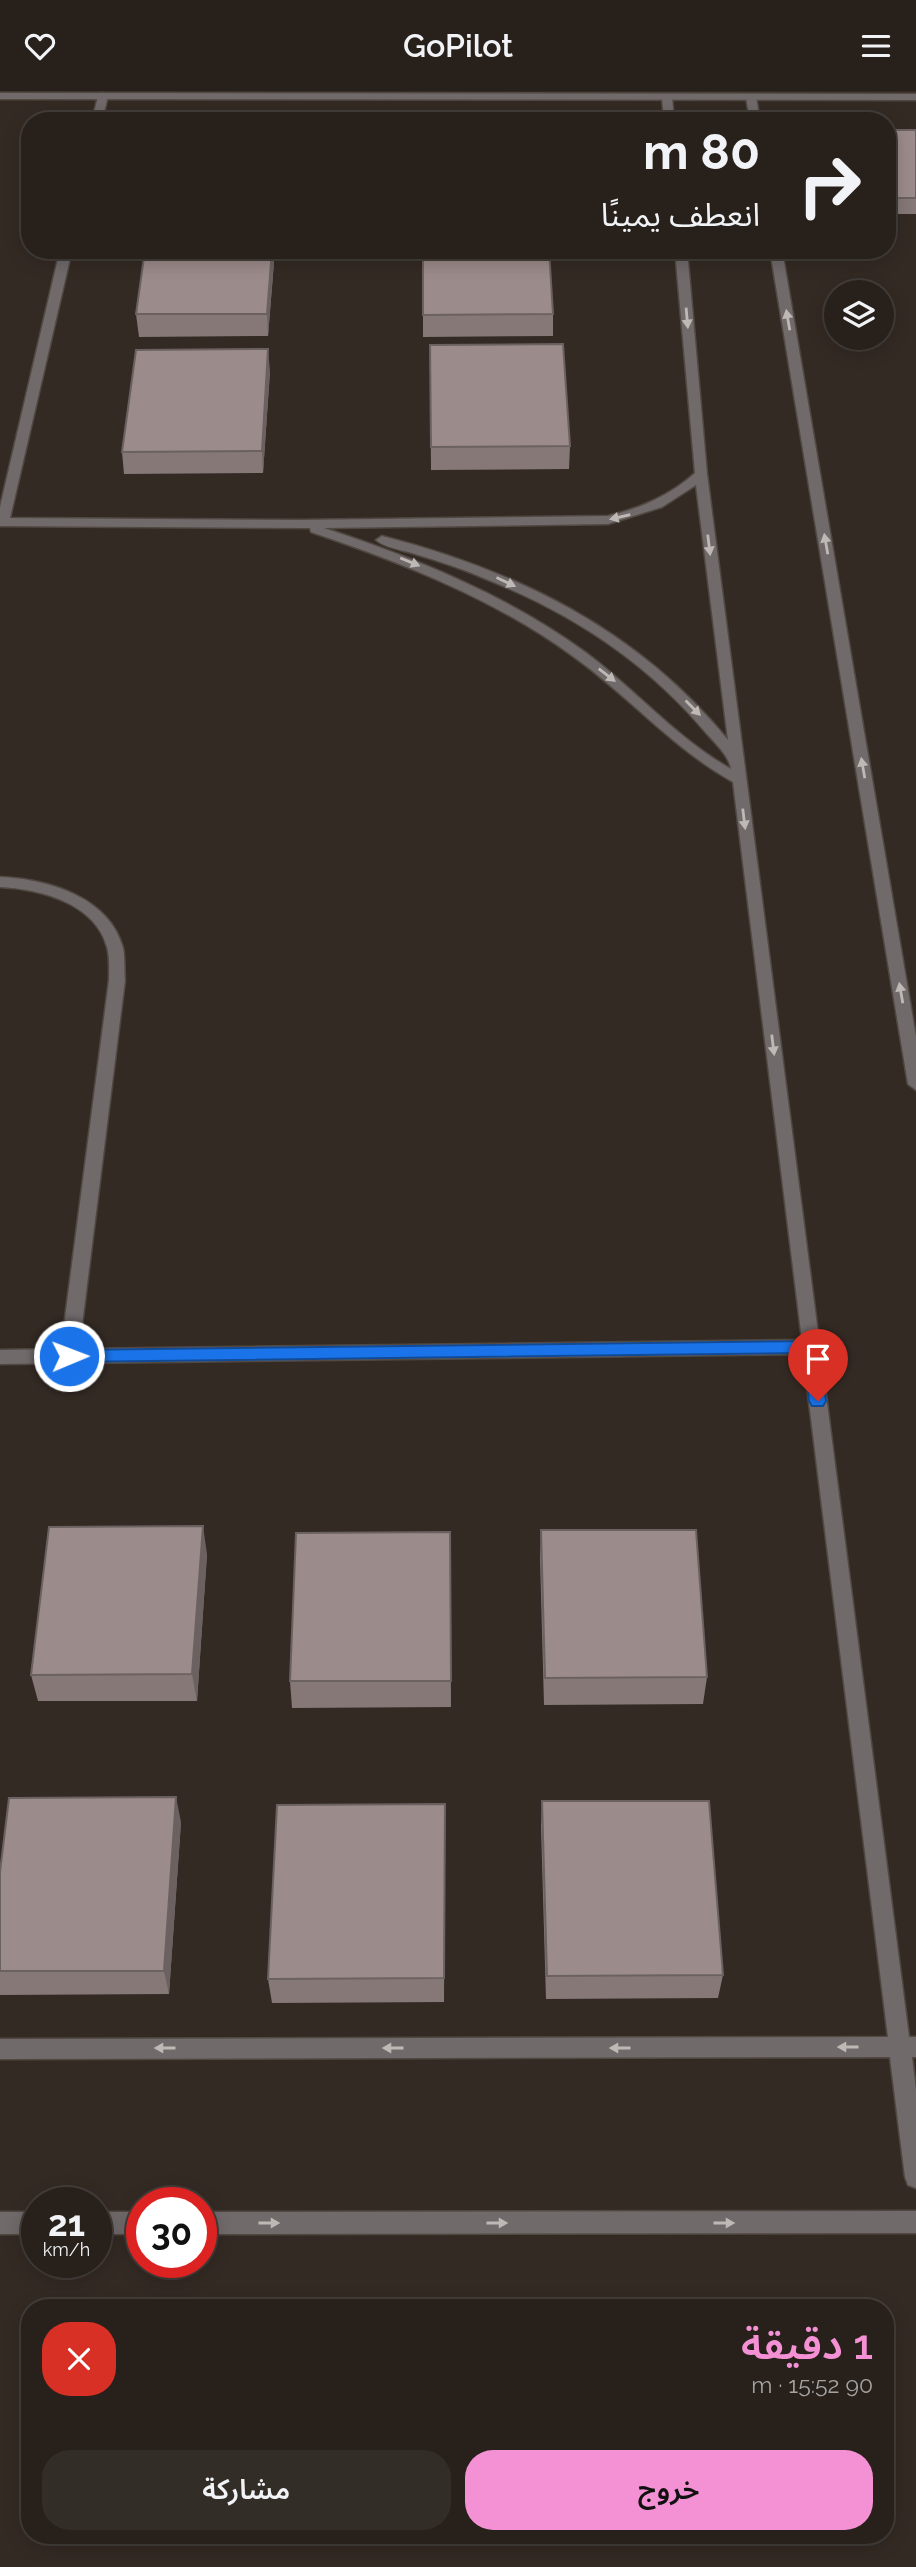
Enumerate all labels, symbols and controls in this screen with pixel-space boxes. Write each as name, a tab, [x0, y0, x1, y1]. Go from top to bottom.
icon: heart	[21, 27, 59, 65]
text: GoPilot	[403, 27, 513, 64]
icon: menu	[857, 27, 895, 65]
text: 80 m	[643, 123, 760, 180]
icon: right	[784, 140, 875, 231]
text: انعطف يمينًا	[601, 196, 760, 233]
map controls	[824, 280, 894, 350]
button: layers	[824, 280, 894, 350]
one-way arrow	[682, 307, 693, 329]
one-way arrow	[782, 309, 793, 331]
one-way arrow	[609, 512, 631, 523]
one-way arrow	[820, 533, 831, 555]
one-way arrow	[704, 534, 715, 556]
one-way arrow	[400, 557, 421, 568]
one-way arrow	[496, 576, 516, 588]
one-way arrow	[597, 668, 615, 683]
one-way arrow	[685, 700, 702, 717]
one-way arrow	[857, 757, 868, 779]
one-way arrow	[739, 808, 750, 830]
one-way arrow	[895, 982, 906, 1004]
one-way arrow	[767, 1034, 778, 1056]
position arrow	[32, 1319, 106, 1393]
pin	[788, 1329, 848, 1401]
icon: arrive	[799, 1340, 837, 1378]
one-way arrow	[837, 2041, 859, 2053]
one-way arrow	[382, 2042, 404, 2054]
one-way arrow	[609, 2042, 631, 2054]
one-way arrow	[154, 2043, 176, 2054]
speed limit sign: 30	[126, 2187, 217, 2278]
text: 21	[48, 2203, 85, 2244]
one-way arrow	[259, 2217, 281, 2229]
one-way arrow	[486, 2217, 508, 2229]
one-way arrow	[714, 2217, 736, 2229]
text: km/h	[43, 2239, 90, 2260]
text: 1 دقيقة	[741, 2320, 873, 2369]
button: close	[42, 2322, 116, 2396]
text: 90 m · 15:52	[751, 2371, 873, 2398]
button: مشاركة	[42, 2450, 451, 2530]
button: خروج	[465, 2450, 873, 2530]

